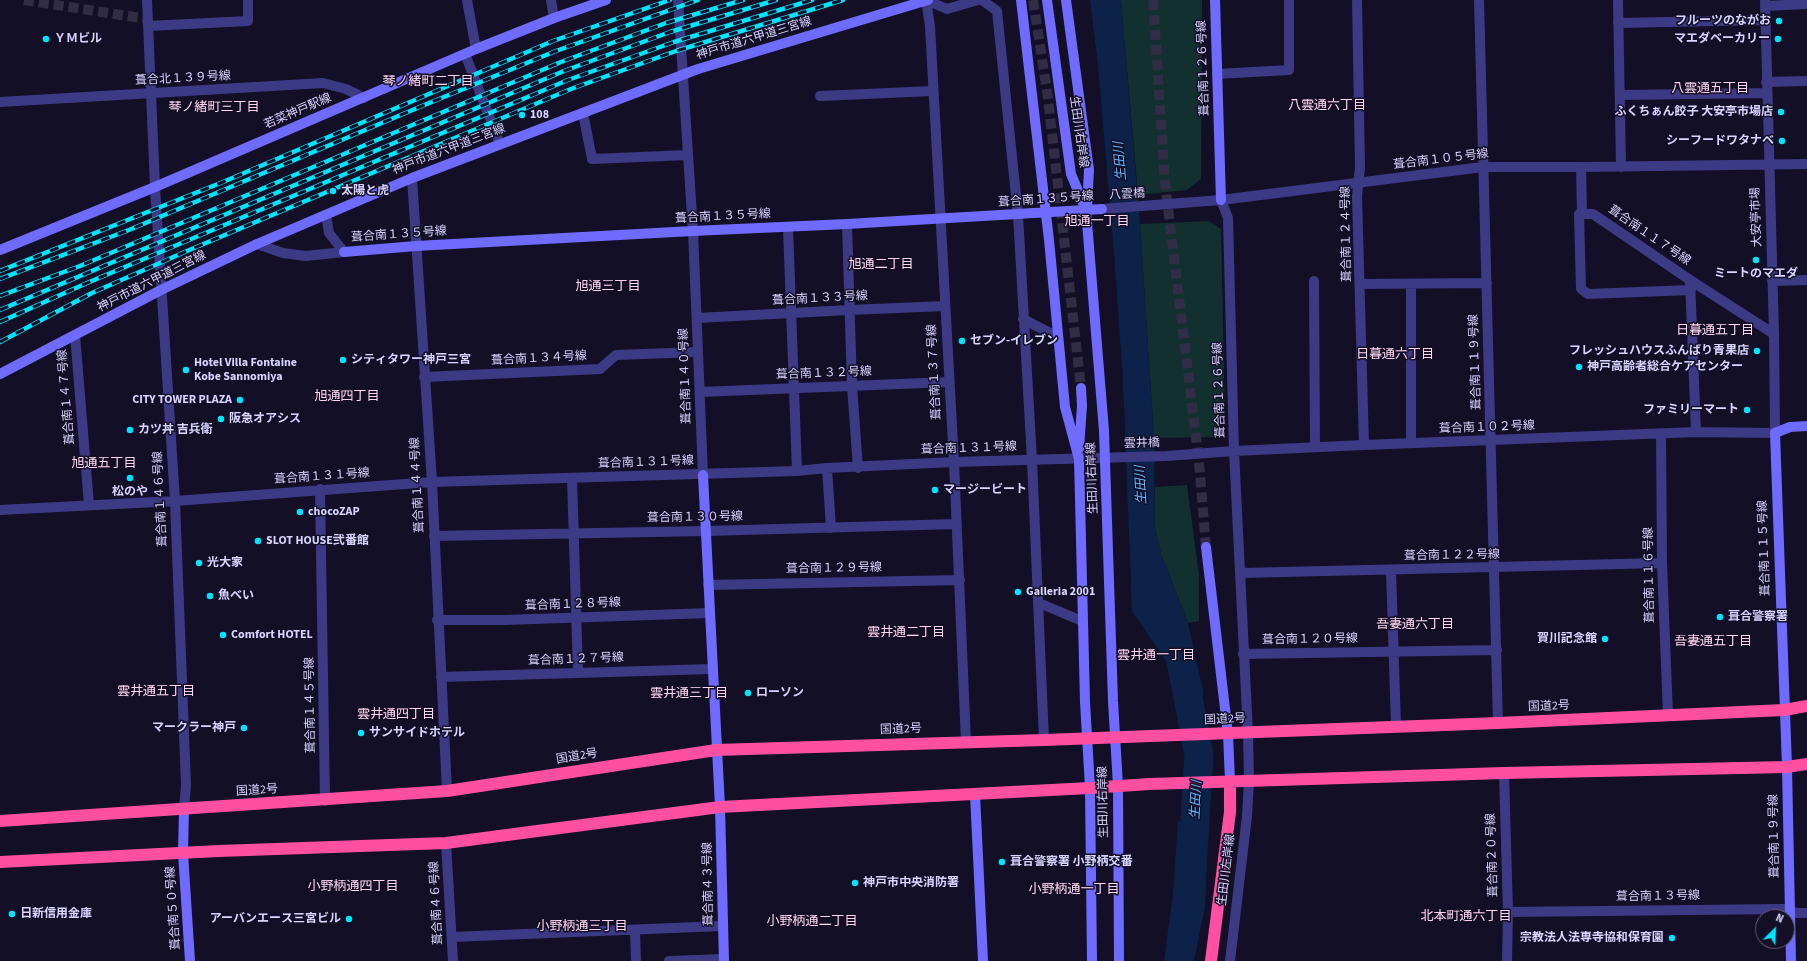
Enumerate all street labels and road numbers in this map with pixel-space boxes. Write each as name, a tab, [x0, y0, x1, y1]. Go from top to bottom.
street label: 神戸市道六甲道三宮線	[695, 15, 813, 63]
street label: 葺合南１２６号線	[1195, 20, 1213, 116]
street label: 葺合北１３９号線	[135, 69, 231, 89]
street label: 若菜神戸駅線	[262, 91, 334, 133]
street label: 生田川右岸線	[1066, 95, 1090, 169]
street label: 神戸市道六甲道三宮線	[390, 122, 508, 178]
street label: 葺合南１０５号線	[1392, 147, 1490, 173]
street label: 葺合南１２４号線	[1339, 186, 1355, 282]
street label: 八雲橋	[1109, 187, 1145, 203]
street label: 大安亭市場	[1749, 187, 1765, 247]
street label: 葺合南１３５号線	[998, 189, 1094, 211]
street label: 葺合南１１７号線	[1605, 203, 1693, 269]
street label: 葺合南１３５号線	[675, 207, 771, 227]
street label: 葺合南１３５号線	[351, 224, 447, 246]
street label: 神戸市道六甲道三宮線	[95, 248, 209, 316]
street label: 葺合南１３３号線	[772, 289, 868, 309]
street label: 葺合南１１９号線	[1467, 314, 1485, 410]
street label: 葺合南１３７号線	[925, 324, 945, 420]
street label: 葺合南１４０号線	[677, 328, 695, 424]
street label: 葺合南１２６号線	[1211, 342, 1229, 438]
street label: 葺合南１４７号線	[56, 349, 78, 445]
street label: 葺合南１３４号線	[491, 349, 587, 369]
street label: 葺合南１３２号線	[776, 365, 872, 383]
street label: 葺合南１０２号線	[1439, 419, 1535, 437]
street label: 雲井橋	[1124, 436, 1160, 452]
street label: 葺合南１４４号線	[408, 437, 428, 533]
street label: 葺合南１３１号線	[921, 440, 1017, 458]
street label: 生田川右岸線	[1085, 442, 1101, 514]
street label: 葺合南１４６号線	[151, 451, 171, 547]
street label: 葺合南１３１号線	[598, 454, 694, 472]
street label: 葺合南１３１号線	[274, 466, 370, 488]
street label: 葺合南１１５号線	[1756, 500, 1774, 596]
street label: 葺合南１３０号線	[647, 510, 743, 526]
street label: 葺合南１１６号線	[1642, 527, 1658, 623]
street label: 葺合南１２２号線	[1404, 548, 1500, 564]
street label: 葺合南１２９号線	[786, 561, 882, 577]
street label: 葺合南１２８号線	[525, 596, 621, 614]
street label: 葺合南１２０号線	[1262, 632, 1358, 648]
street label: 葺合南１２７号線	[528, 651, 624, 669]
street label: 葺合南１４５号線	[303, 657, 319, 753]
street label: 国道2号	[1528, 699, 1570, 715]
street label: 国道2号	[1204, 712, 1246, 728]
street label: 国道2号	[880, 722, 922, 738]
street label: 国道2号	[555, 747, 599, 767]
street label: 生田川右岸線	[1096, 766, 1112, 838]
street label: 国道2号	[236, 782, 278, 800]
street label: 葺合南１９号線	[1767, 794, 1783, 878]
street label: 葺合南２０号線	[1484, 813, 1502, 897]
street label: 生田川左岸線	[1215, 833, 1239, 907]
street label: 葺合南４３号線	[701, 842, 717, 926]
street label: 葺合南４６号線	[428, 861, 446, 945]
street label: 葺合南５０号線	[164, 866, 184, 950]
street label: 葺合南１３号線	[1616, 889, 1700, 905]

